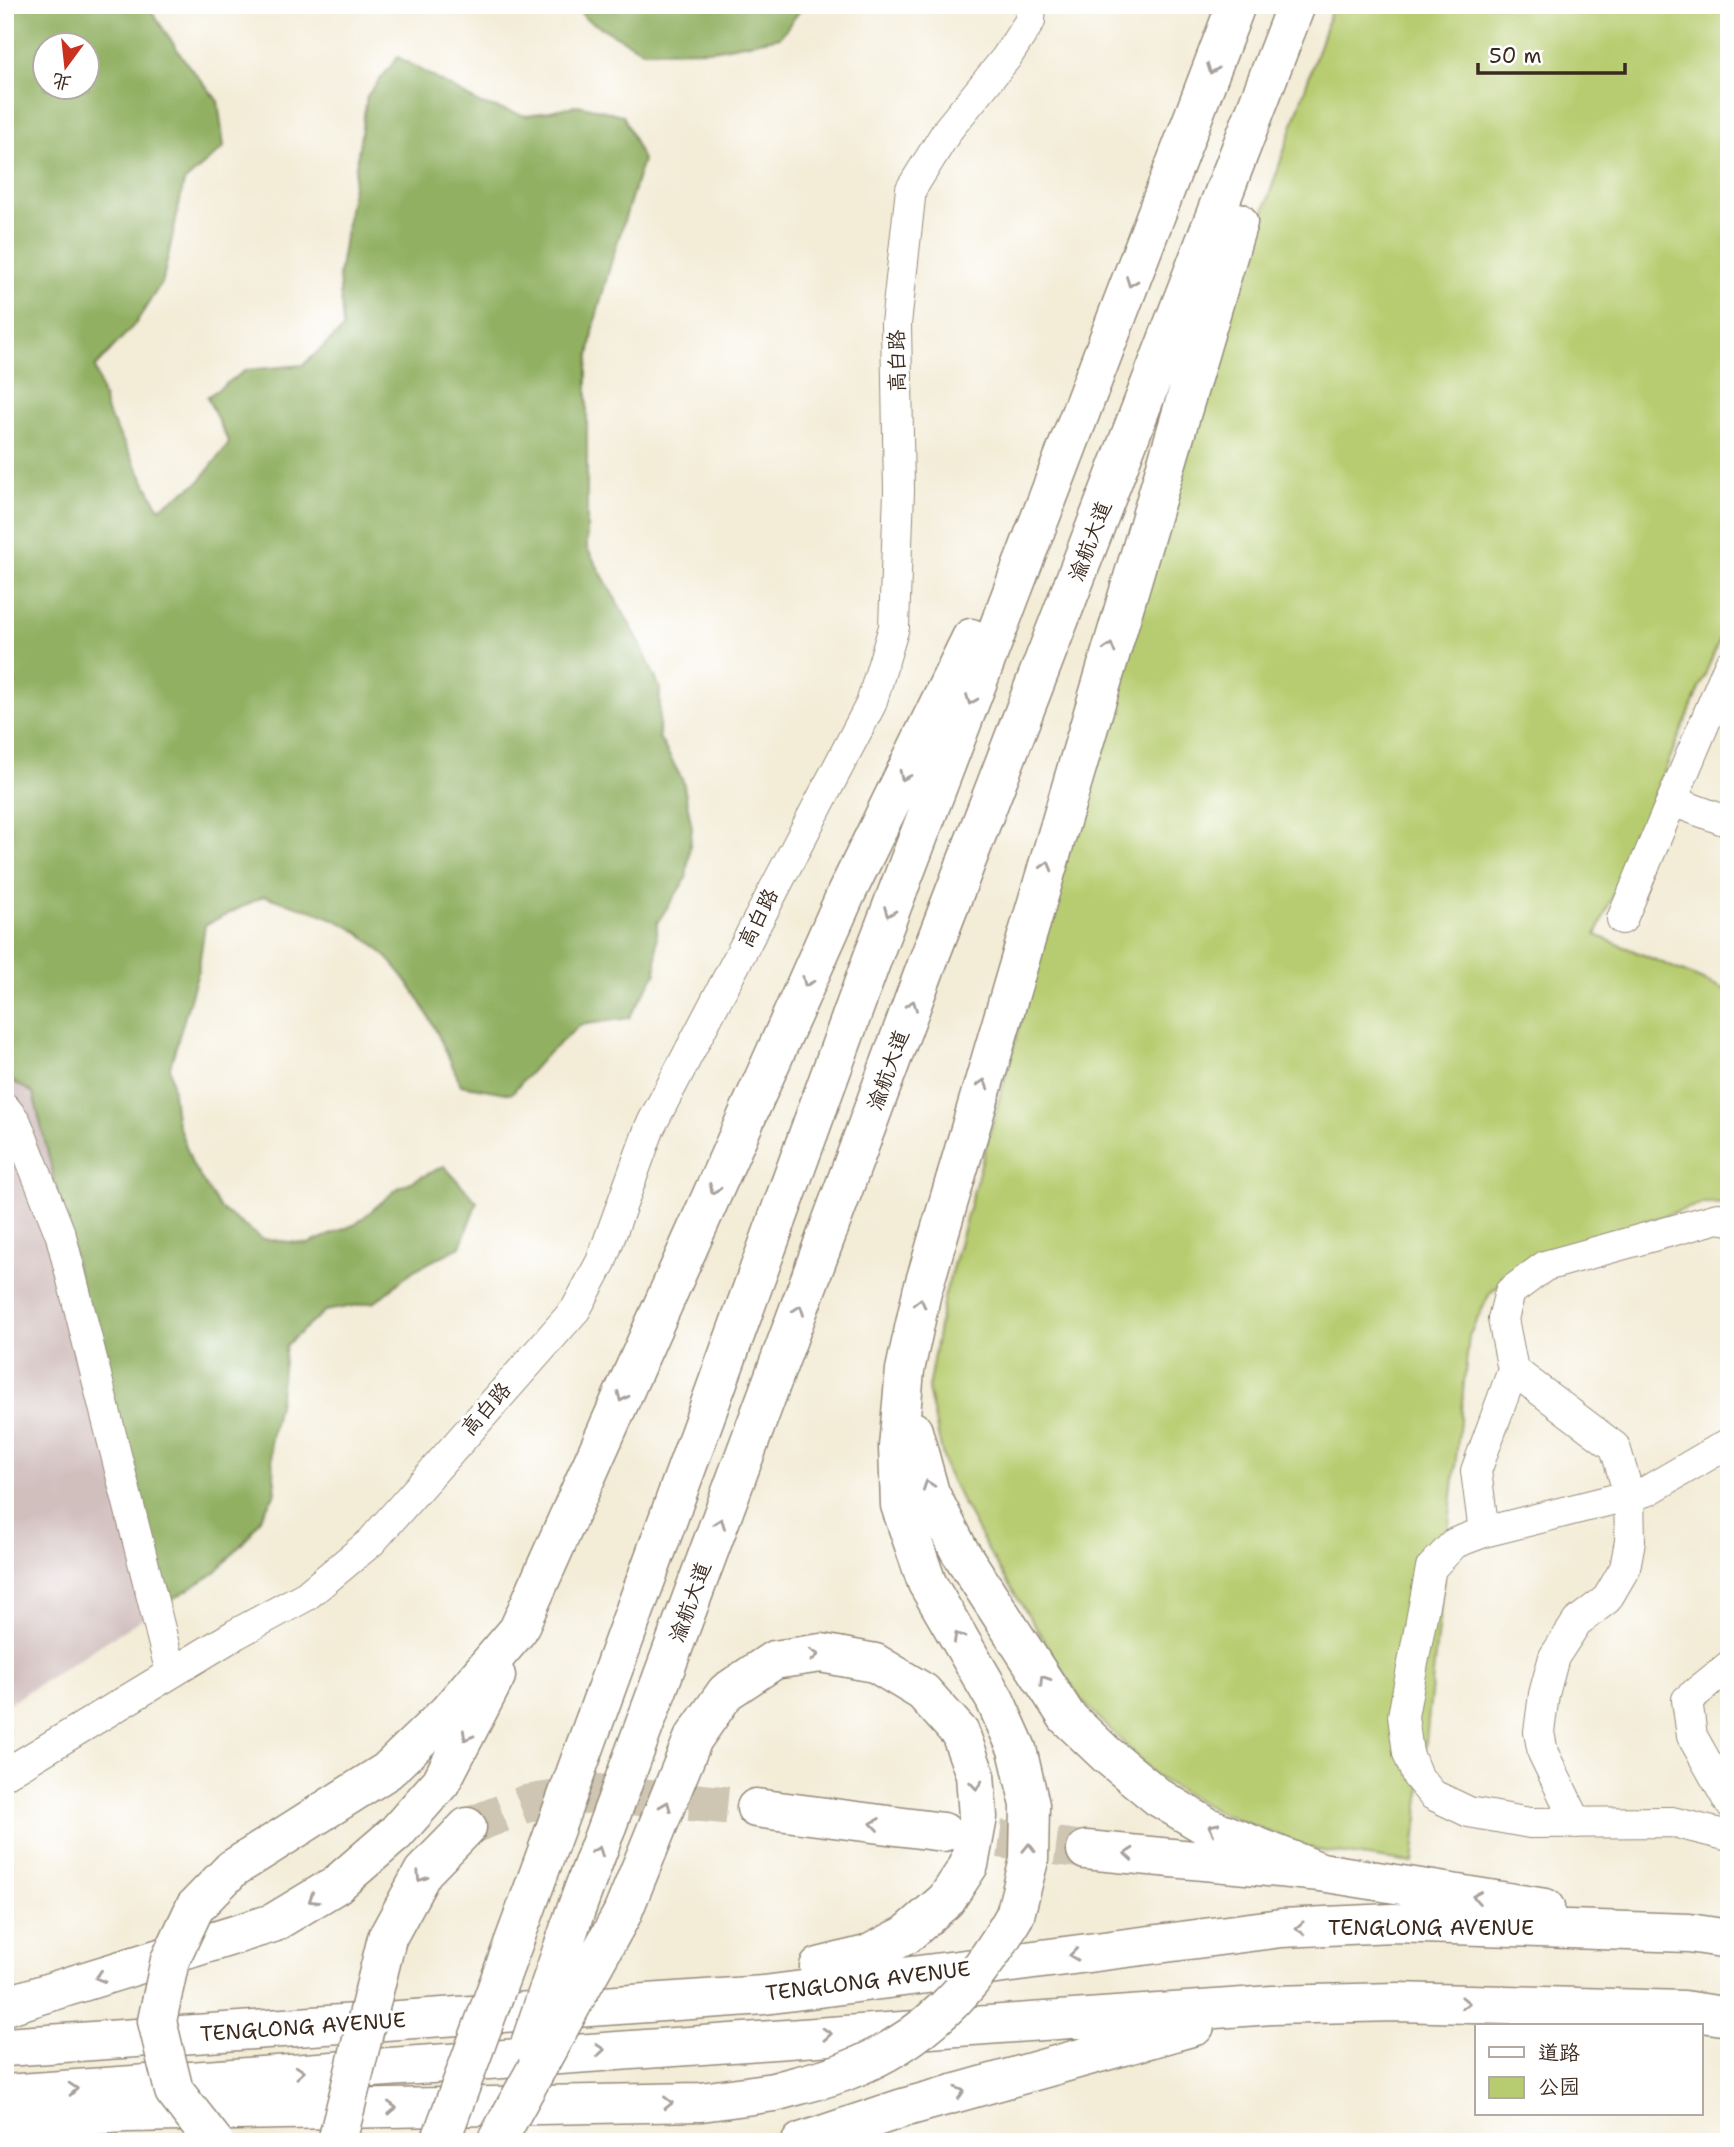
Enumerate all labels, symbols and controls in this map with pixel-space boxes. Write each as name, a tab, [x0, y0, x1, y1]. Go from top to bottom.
north arrow	[32, 32, 102, 102]
scale bar	[1478, 32, 1626, 76]
text: 50 m	[1489, 42, 1542, 70]
one-way arrow	[1206, 62, 1220, 75]
text: 北	[49, 67, 74, 96]
one-way arrow	[1126, 275, 1140, 287]
street label: 高白路	[882, 329, 912, 393]
street label: 渝航大道	[1062, 497, 1118, 585]
one-way arrow	[1102, 642, 1117, 654]
one-way arrow	[965, 694, 979, 706]
one-way arrow	[898, 769, 912, 781]
one-way arrow	[1038, 860, 1053, 872]
street label: 高白路	[731, 884, 785, 952]
one-way arrow	[884, 906, 898, 918]
one-way arrow	[801, 974, 815, 987]
one-way arrow	[904, 1000, 918, 1012]
street label: 渝航大道	[860, 1026, 916, 1114]
one-way arrow	[975, 1079, 989, 1091]
one-way arrow	[708, 1182, 722, 1195]
one-way arrow	[912, 1297, 926, 1309]
one-way arrow	[791, 1305, 805, 1317]
street label: 高白路	[455, 1376, 517, 1442]
one-way arrow	[616, 1390, 630, 1402]
one-way arrow	[922, 1479, 936, 1492]
one-way arrow	[711, 1518, 725, 1530]
street label: 渝航大道	[662, 1558, 718, 1646]
one-way arrow	[953, 1631, 966, 1644]
one-way arrow	[809, 1648, 820, 1663]
one-way arrow	[1039, 1675, 1052, 1688]
one-way arrow	[462, 1728, 475, 1741]
one-way arrow	[968, 1780, 983, 1791]
one-way arrow	[658, 1800, 672, 1812]
one-way arrow	[869, 1816, 881, 1831]
one-way arrow	[1207, 1822, 1220, 1836]
one-way arrow	[1021, 1842, 1037, 1853]
one-way arrow	[589, 1846, 603, 1858]
one-way arrow	[1123, 1847, 1134, 1862]
one-way arrow	[417, 1869, 430, 1882]
one-way arrow	[307, 1890, 320, 1903]
one-way arrow	[1471, 1890, 1483, 1905]
street label: TENGLONG AVENUE	[1328, 1914, 1534, 1942]
one-way arrow	[1294, 1920, 1305, 1935]
one-way arrow	[1068, 1947, 1080, 1962]
street label: TENGLONG AVENUE	[764, 1955, 972, 2007]
one-way arrow	[94, 1968, 106, 1983]
one-way arrow	[1460, 1996, 1471, 2011]
street label: TENGLONG AVENUE	[199, 2006, 407, 2048]
legend	[1475, 2024, 1702, 2116]
one-way arrow	[822, 2027, 833, 2042]
text: 道路	[1538, 2039, 1580, 2067]
one-way arrow	[595, 2043, 606, 2058]
one-way arrow	[295, 2065, 306, 2080]
text: 公园	[1538, 2073, 1580, 2101]
one-way arrow	[68, 2082, 79, 2097]
one-way arrow	[954, 2086, 966, 2100]
one-way arrow	[663, 2095, 674, 2111]
one-way arrow	[387, 2100, 397, 2116]

